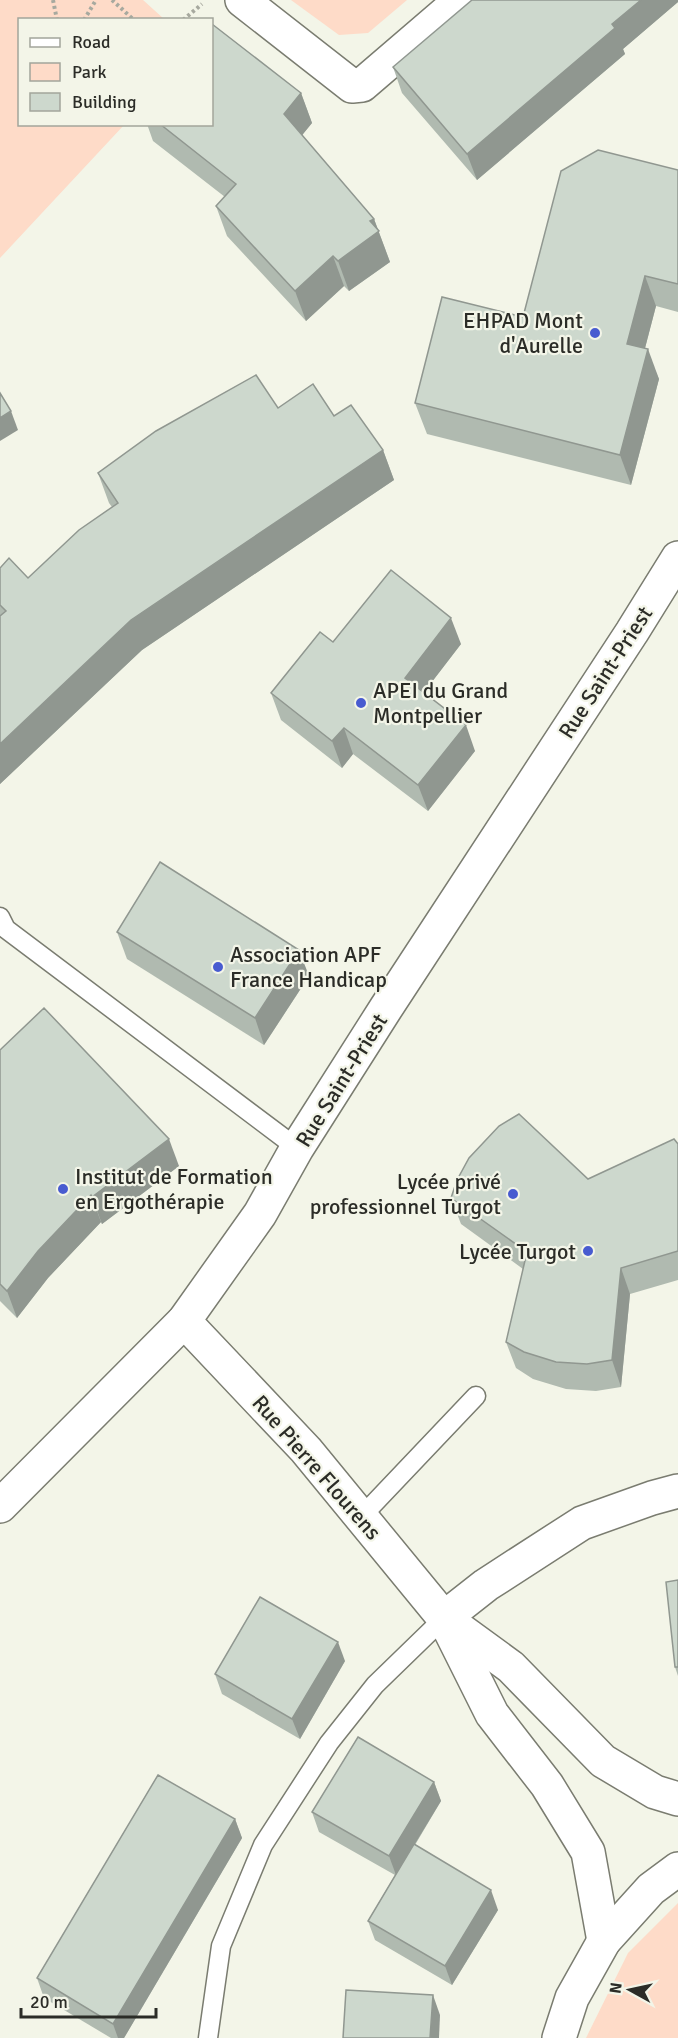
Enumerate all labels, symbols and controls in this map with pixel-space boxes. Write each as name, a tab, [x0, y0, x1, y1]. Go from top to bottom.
legend	[18, 18, 213, 126]
text: Road	[72, 31, 111, 53]
text: Park	[72, 61, 107, 83]
text: Building	[72, 91, 136, 113]
place label: EHPAD Mont d'Aurelle	[463, 307, 583, 359]
marker: EHPAD Mont d'Aurelle	[588, 326, 602, 340]
street label: Rue Saint-Priest	[553, 601, 658, 743]
place label: APEI du Grand Montpellier	[373, 677, 508, 729]
marker: APEI du Grand Montpellier	[354, 696, 368, 710]
place label: Association APF France Handicap	[230, 941, 387, 993]
marker: Association APF France Handicap	[211, 960, 225, 974]
street label: Rue Saint-Priest	[290, 1008, 393, 1152]
place label: Institut de Formation en Ergothérapie	[75, 1163, 273, 1215]
place label: Lycée privé professionnel Turgot	[310, 1168, 501, 1220]
marker: Institut de Formation en Ergothérapie	[56, 1182, 70, 1196]
marker: Lycée privé professionnel Turgot	[506, 1187, 520, 1201]
place label: Lycée Turgot	[459, 1238, 576, 1265]
marker: Lycée Turgot	[581, 1244, 595, 1258]
street label: Rue Pierre Flourens	[246, 1389, 387, 1545]
north arrow	[600, 1960, 660, 2020]
scale bar	[21, 1981, 156, 2019]
text: N	[605, 1981, 627, 1995]
text: 20 m	[30, 1991, 68, 2013]

